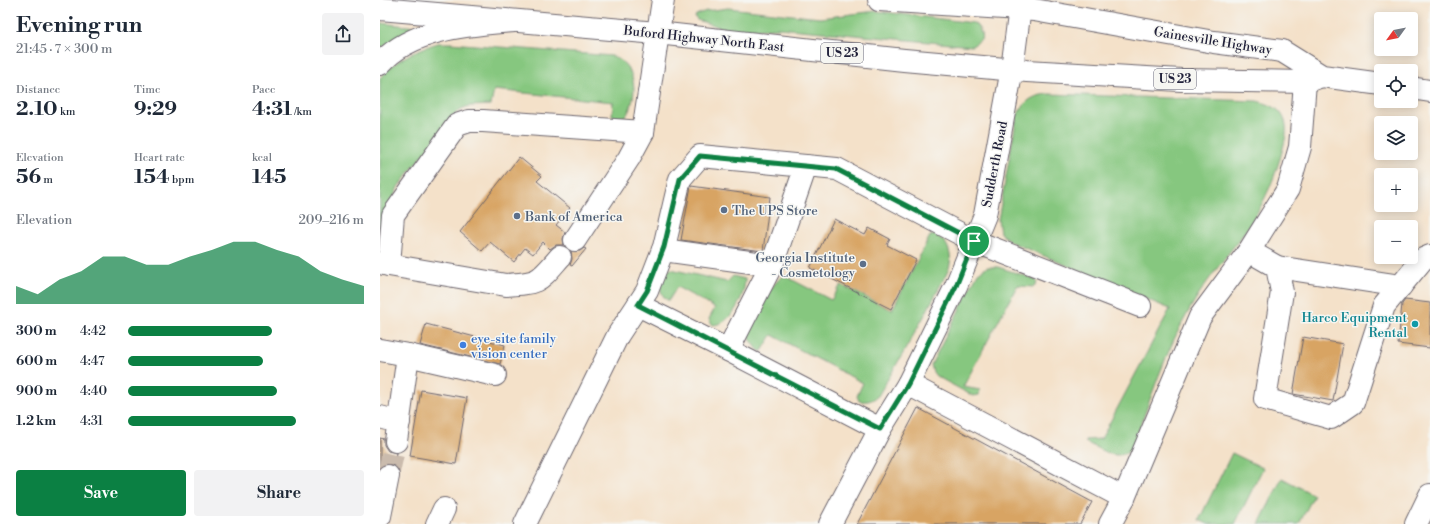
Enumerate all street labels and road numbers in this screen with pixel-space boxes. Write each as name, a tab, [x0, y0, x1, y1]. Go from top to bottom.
street label: Buford Highway North East	[622, 22, 785, 55]
street label: Gainesville Highway	[1153, 24, 1274, 58]
road number: US 23	[821, 43, 863, 63]
road number: US 23	[1154, 69, 1196, 89]
street label: Sudderth Road	[979, 119, 1011, 209]

